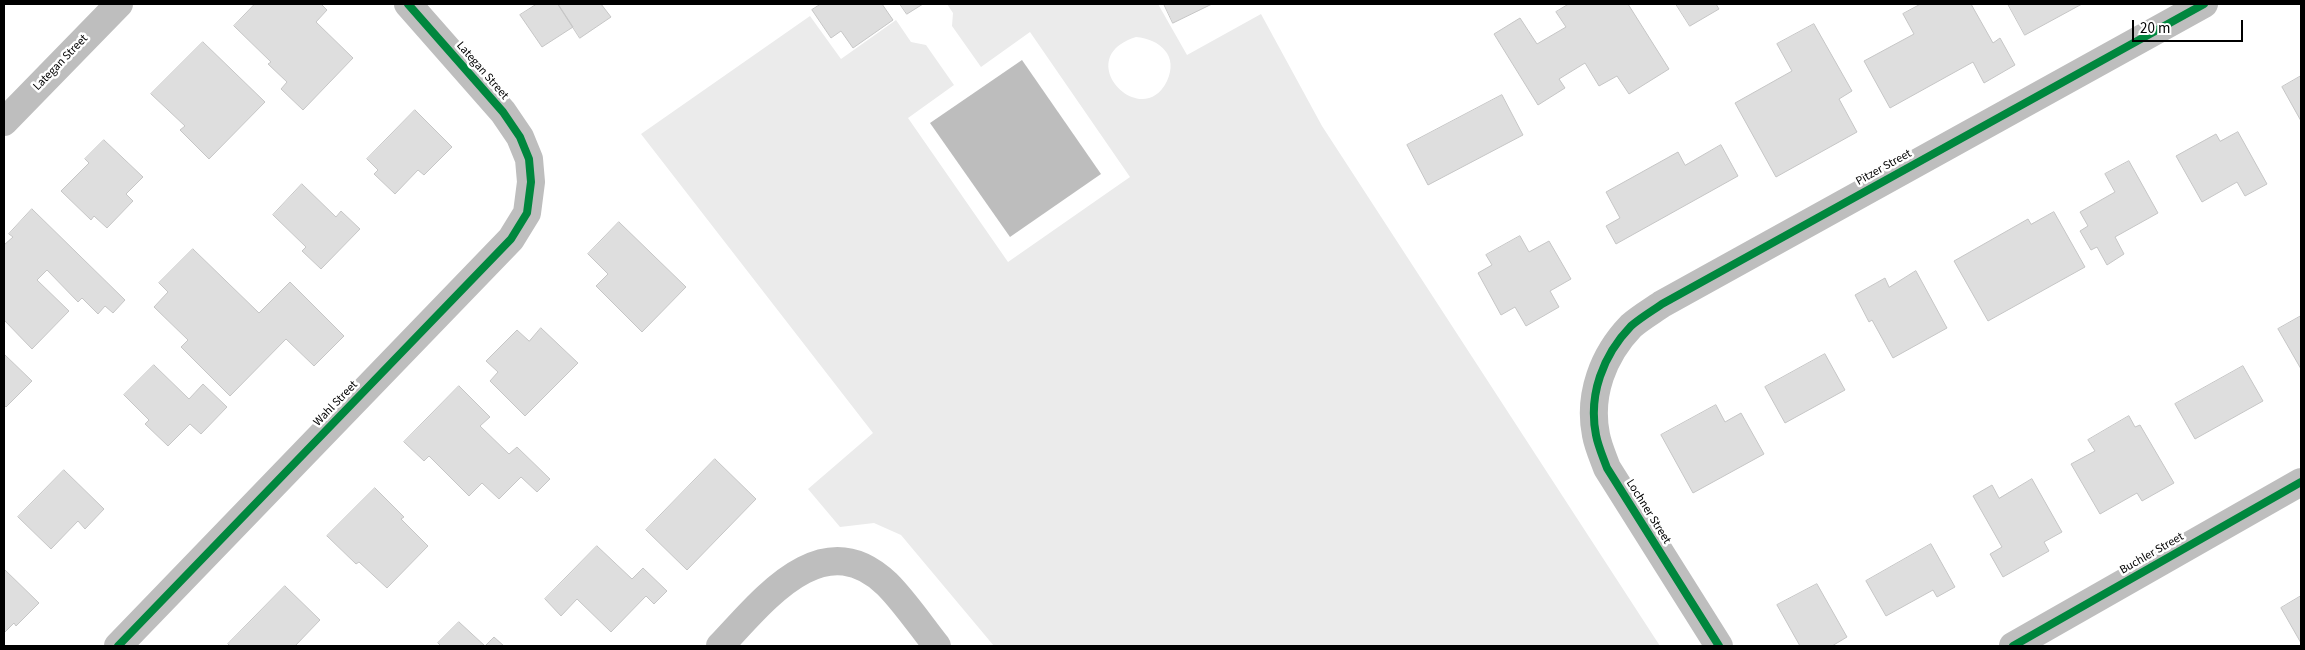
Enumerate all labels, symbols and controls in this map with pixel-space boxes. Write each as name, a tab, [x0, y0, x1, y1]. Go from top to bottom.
scale bar	[2135, 10, 2246, 42]
text: 20 m	[2140, 18, 2170, 39]
street label: Lategan Street	[31, 32, 91, 94]
street label: Lategan Street	[453, 39, 511, 103]
street label: Pitzer Street	[1854, 147, 1914, 189]
street label: Wahl Street	[311, 378, 361, 430]
street label: Lochner Street	[1622, 477, 1674, 547]
street label: Buchler Street	[2118, 530, 2186, 578]

